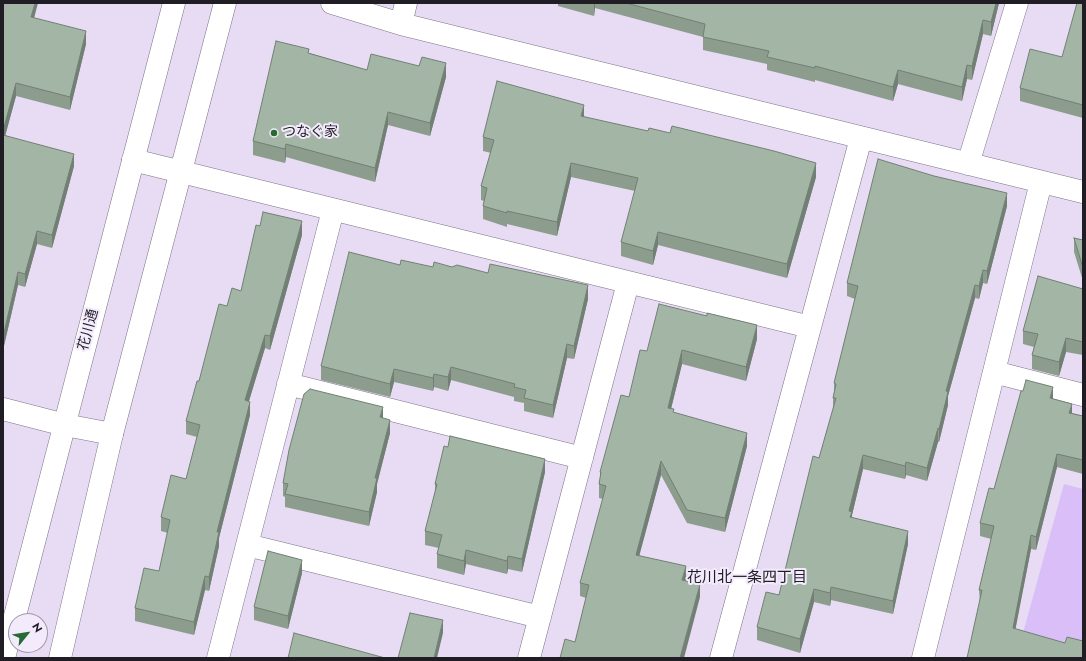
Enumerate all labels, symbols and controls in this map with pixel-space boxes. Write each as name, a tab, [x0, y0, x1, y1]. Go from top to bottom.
place label: つなぐ家	[282, 125, 338, 141]
marker: つなぐ家	[269, 128, 279, 138]
street label: 花川通	[75, 308, 103, 352]
district label: 花川北一条四丁目	[687, 569, 807, 587]
north arrow	[8, 613, 48, 653]
text: N	[28, 620, 47, 635]

